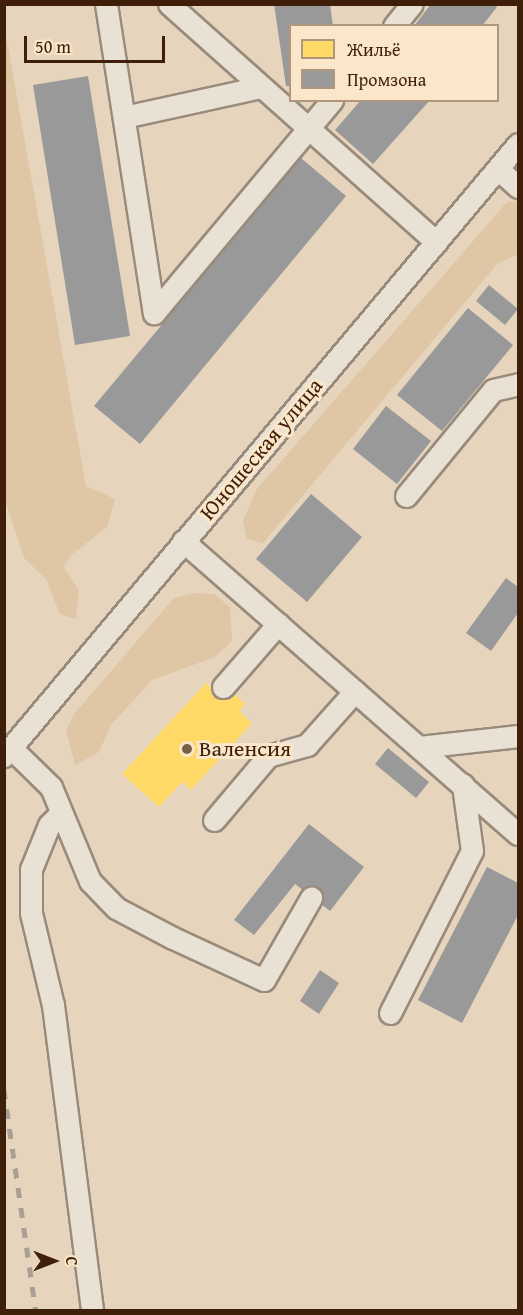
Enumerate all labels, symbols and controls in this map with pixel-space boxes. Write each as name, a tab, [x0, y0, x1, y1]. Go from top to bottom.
scale bar	[27, 24, 168, 62]
legend	[289, 24, 499, 102]
text: 50 m	[35, 33, 71, 60]
text: Жильё	[347, 36, 401, 63]
text: Промзона	[347, 66, 426, 93]
street label: Юношеская улица	[194, 373, 328, 525]
place label: Валенсия	[199, 736, 291, 762]
marker: Валенсия	[180, 742, 194, 756]
north arrow	[24, 1231, 84, 1291]
text: С	[60, 1256, 84, 1266]

